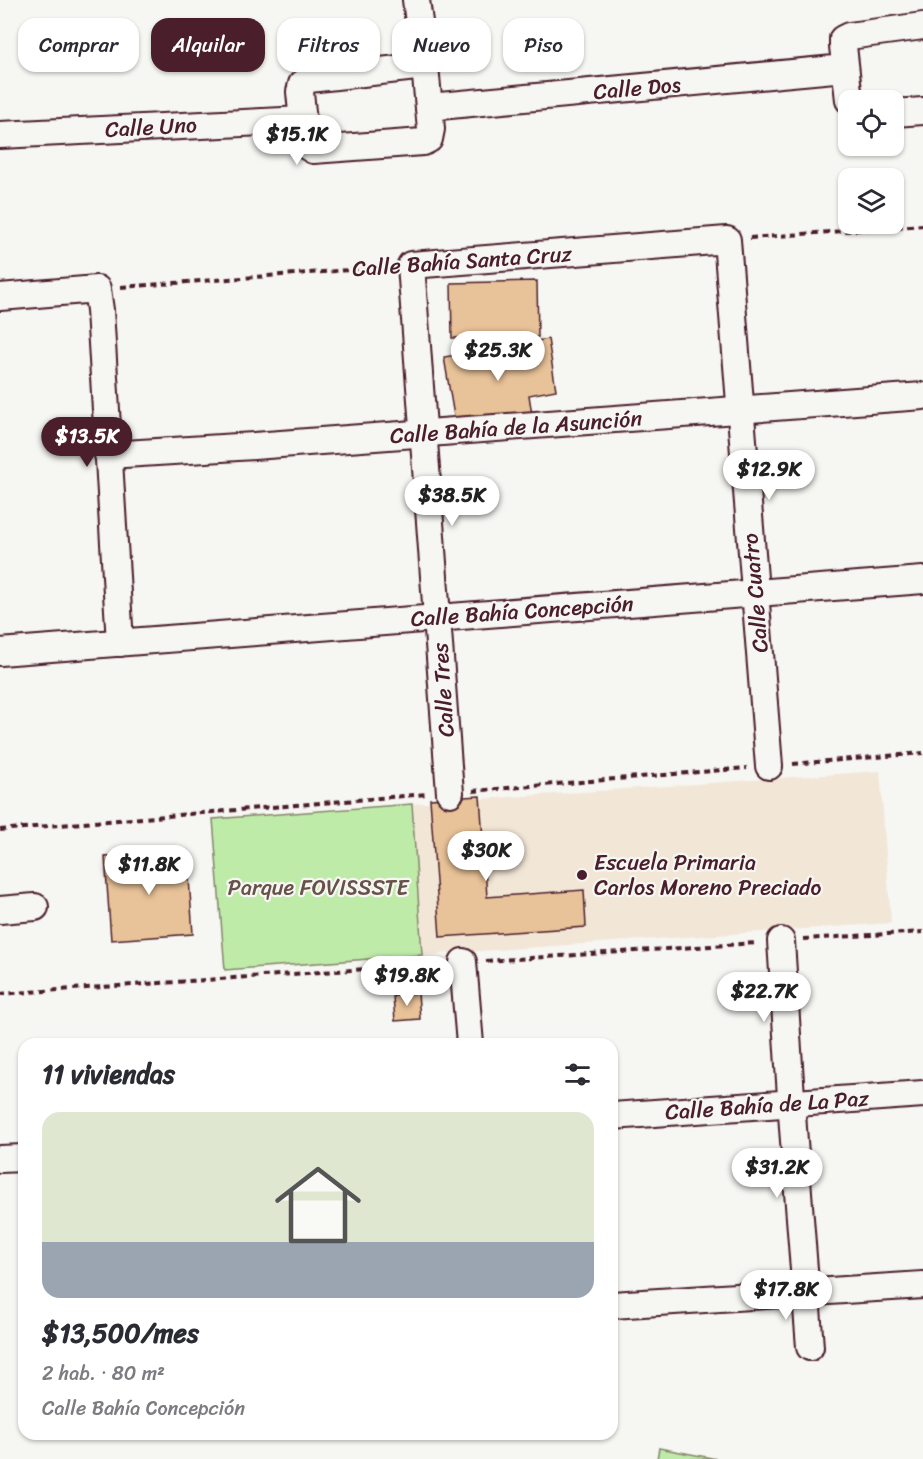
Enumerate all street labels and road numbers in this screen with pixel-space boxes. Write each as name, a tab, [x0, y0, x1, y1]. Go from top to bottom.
street label: Calle Dos	[592, 65, 682, 111]
street label: Calle Uno	[104, 105, 198, 149]
street label: Calle Bahía Santa Cruz	[351, 234, 574, 288]
street label: Calle Bahía de la Asunción	[389, 399, 643, 455]
street label: Calle Cuatro	[730, 532, 780, 654]
street label: Calle Bahía Concepción	[409, 584, 635, 638]
street label: Calle Tres	[420, 641, 466, 738]
street label: Calle Bahía de La Paz	[664, 1078, 871, 1132]

